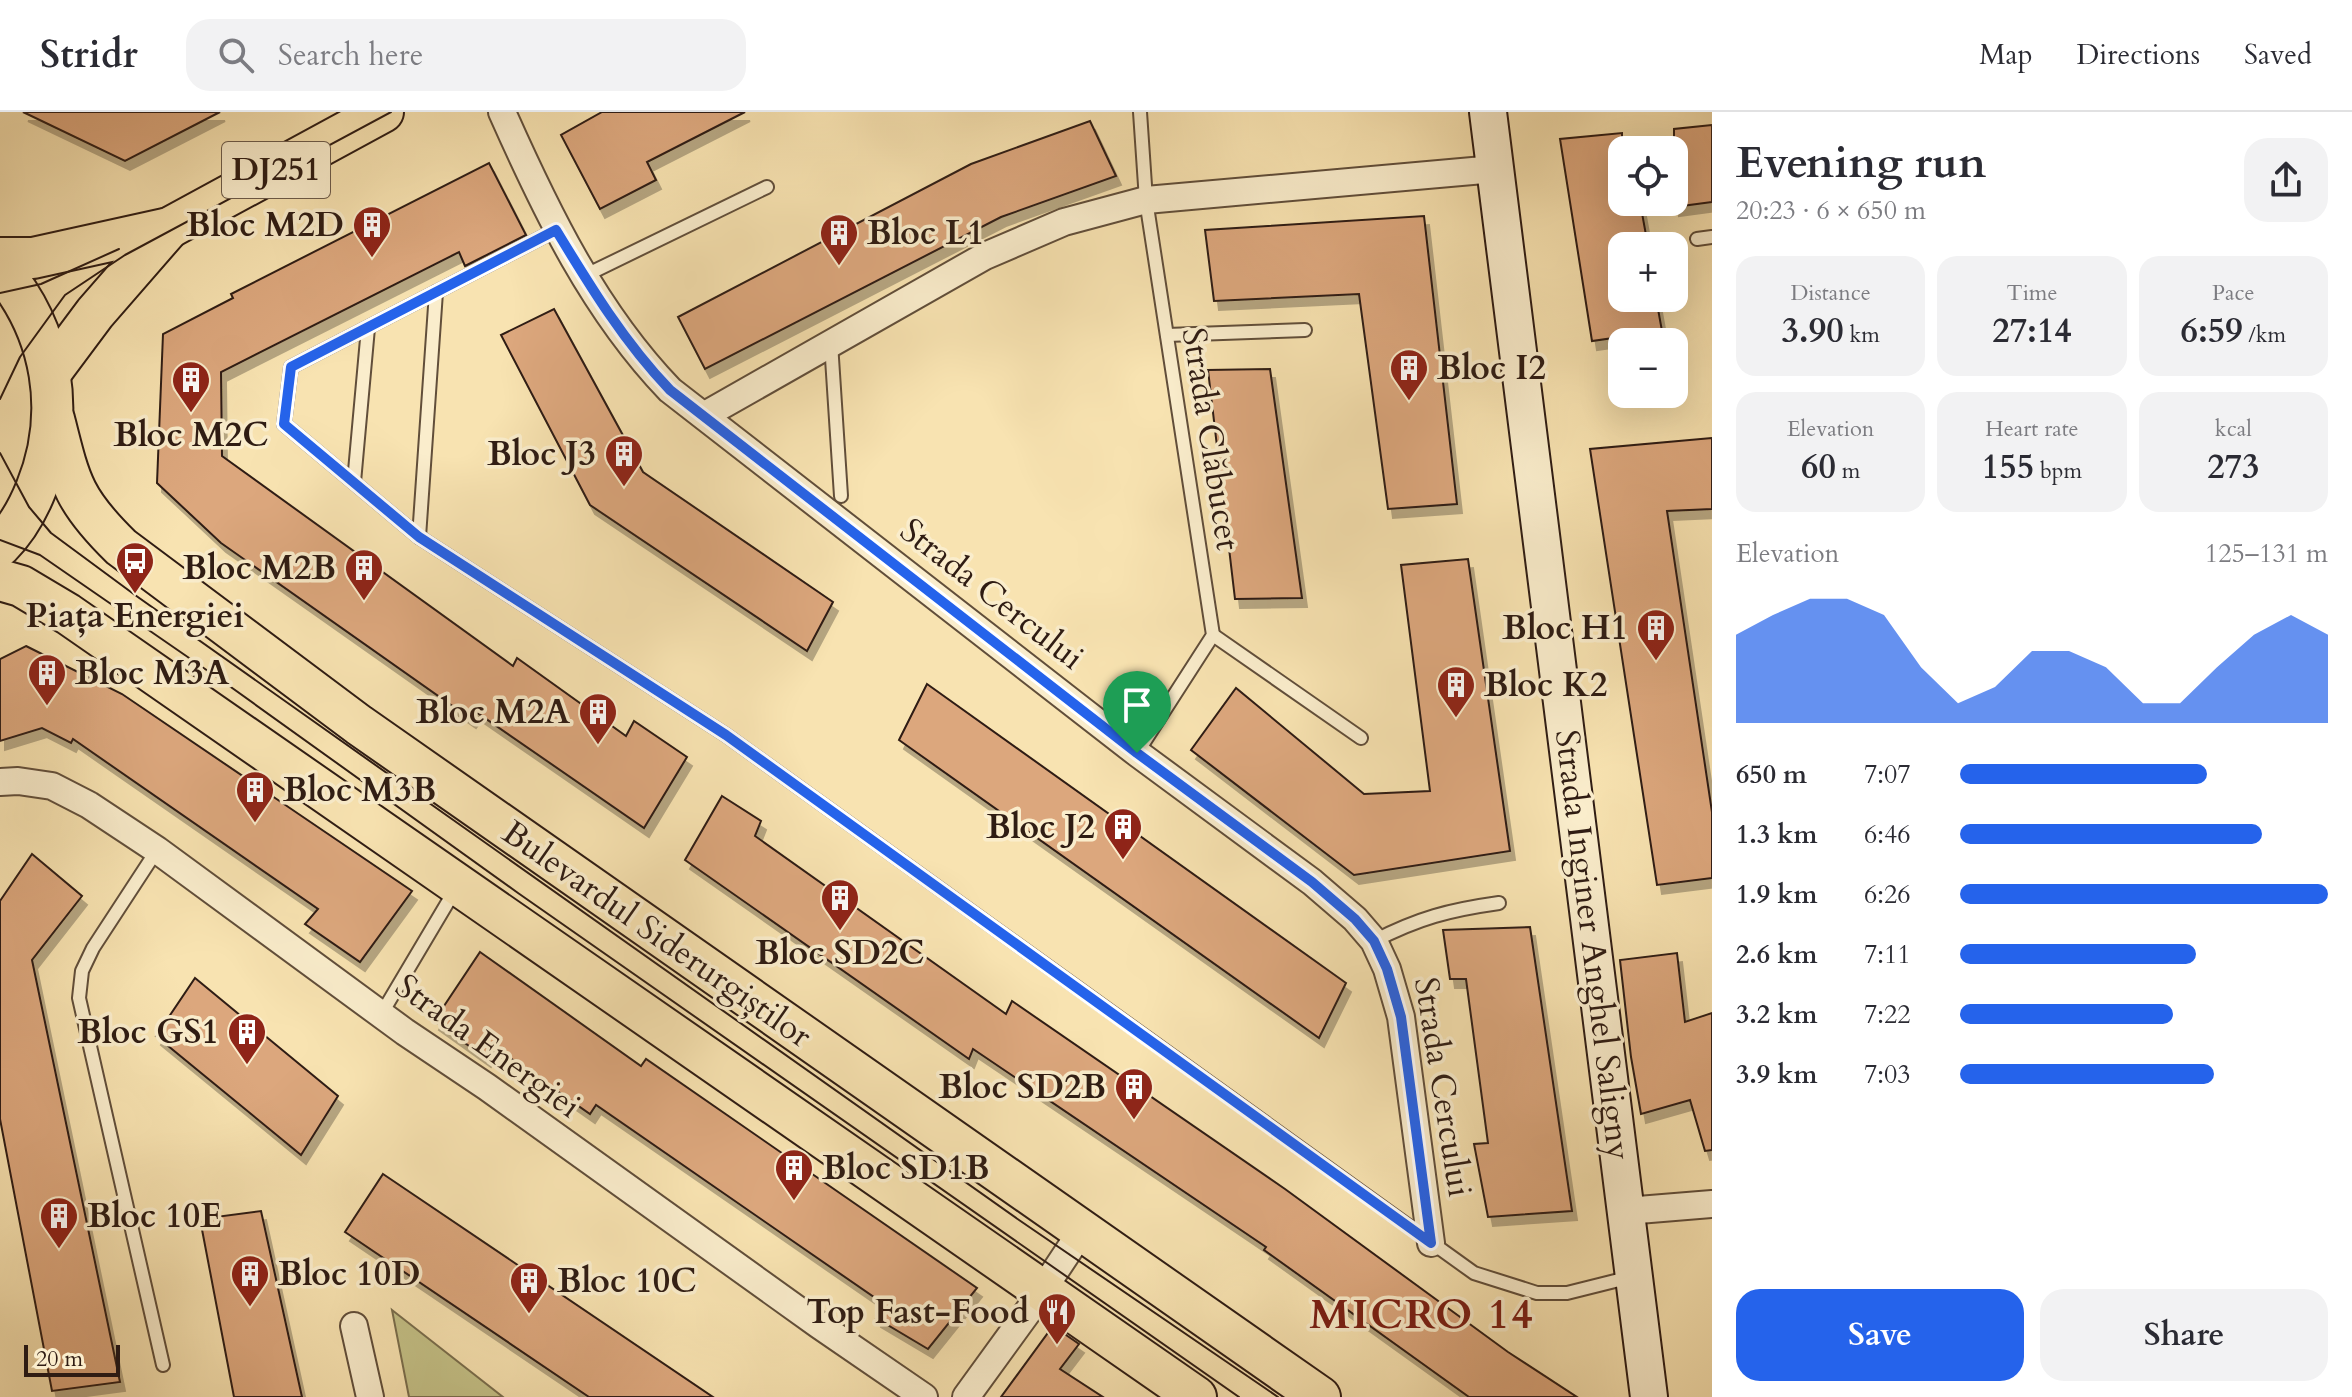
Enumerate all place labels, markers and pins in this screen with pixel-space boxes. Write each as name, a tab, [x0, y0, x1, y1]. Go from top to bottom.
place label: Bloc M2D	[186, 202, 344, 248]
building icon: Bloc M2D	[351, 204, 393, 259]
place label: Bloc L1	[867, 210, 984, 256]
building icon: Bloc L1	[818, 212, 860, 267]
place label: Bloc I2	[1437, 345, 1546, 391]
building icon: Bloc I2	[1388, 347, 1430, 402]
building icon: Bloc M2C	[170, 359, 212, 414]
place label: Bloc M2C	[113, 412, 269, 458]
place label: Bloc J3	[487, 431, 596, 477]
building icon: Bloc J3	[603, 433, 645, 488]
bus stop icon: Piața Energiei	[114, 540, 156, 595]
place label: Bloc M2B	[183, 545, 336, 591]
building icon: Bloc M2B	[343, 547, 385, 602]
place label: Piața Energiei	[26, 593, 244, 639]
place label: Bloc H1	[1502, 605, 1628, 651]
building icon: Bloc H1	[1635, 607, 1677, 662]
place label: Bloc M3A	[75, 650, 230, 696]
building icon: Bloc M3A	[26, 652, 68, 707]
place label: Bloc K2	[1484, 662, 1607, 708]
building icon: Bloc K2	[1435, 664, 1477, 719]
pin	[1103, 671, 1171, 753]
place label: Bloc M2A	[416, 689, 570, 735]
building icon: Bloc M2A	[577, 691, 619, 746]
place label: Bloc M3B	[283, 767, 436, 813]
building icon: Bloc M3B	[234, 769, 276, 824]
place label: Bloc J2	[986, 804, 1095, 850]
building icon: Bloc J2	[1102, 806, 1144, 861]
building icon: Bloc SD2C	[819, 877, 861, 932]
place label: Bloc SD2C	[755, 930, 925, 976]
place label: Bloc GS1	[78, 1009, 219, 1055]
building icon: Bloc GS1	[226, 1011, 268, 1066]
place label: Bloc SD2B	[938, 1064, 1106, 1110]
building icon: Bloc SD2B	[1113, 1066, 1155, 1121]
place label: Bloc SD1B	[822, 1145, 990, 1191]
building icon: Bloc SD1B	[773, 1147, 815, 1202]
place label: Bloc 10E	[87, 1193, 222, 1239]
building icon: Bloc 10E	[38, 1195, 80, 1250]
place label: Bloc 10D	[278, 1251, 420, 1297]
building icon: Bloc 10D	[229, 1253, 271, 1308]
place label: Bloc 10C	[557, 1258, 697, 1304]
building icon: Bloc 10C	[508, 1260, 550, 1315]
place label: Top Fast-Food	[806, 1289, 1030, 1335]
restaurant icon: Top Fast-Food	[1036, 1291, 1078, 1346]

